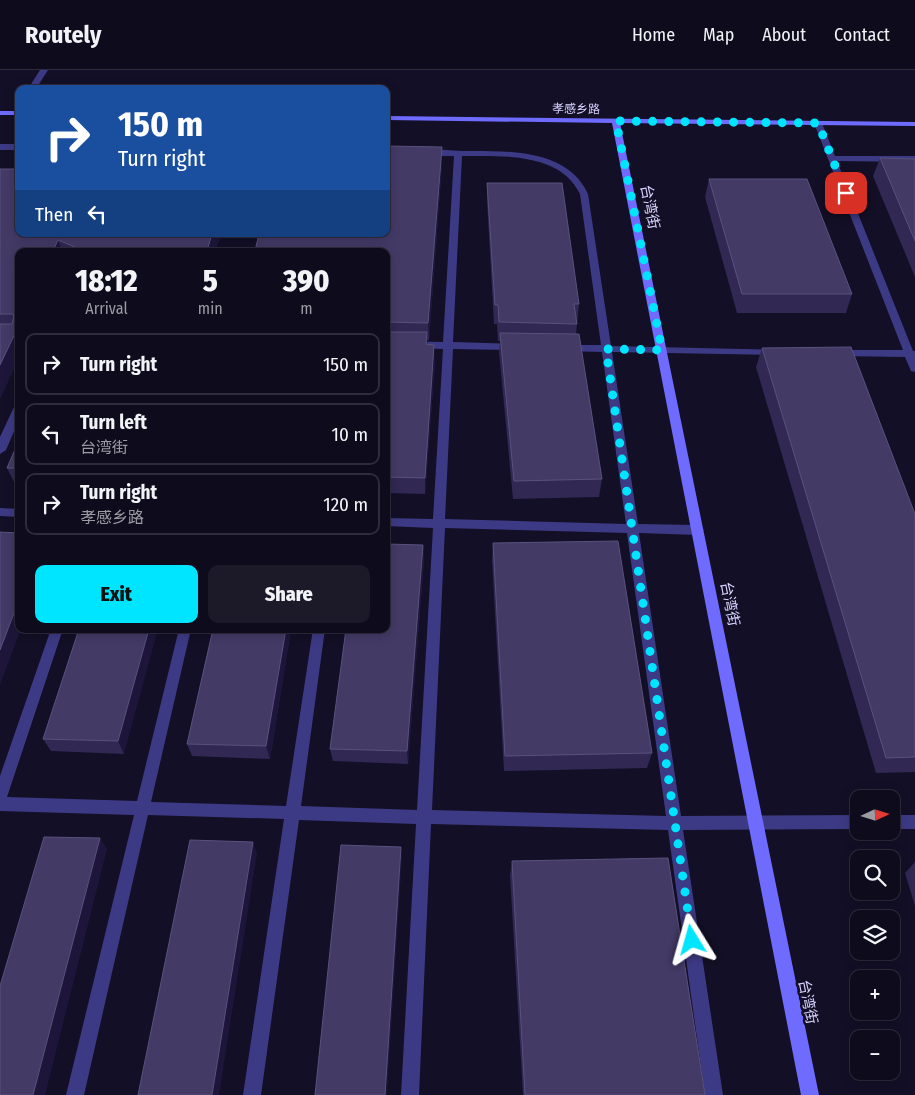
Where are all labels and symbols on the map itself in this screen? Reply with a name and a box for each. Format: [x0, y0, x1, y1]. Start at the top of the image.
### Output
street label: 孝感乡路 [552, 102, 600, 116]
pin [825, 172, 867, 214]
street label: 台湾街 [637, 183, 663, 231]
street label: 台湾街 [717, 580, 743, 628]
north arrow [850, 790, 900, 840]
position arrow [665, 913, 717, 965]
street label: 台湾街 [795, 978, 821, 1026]

